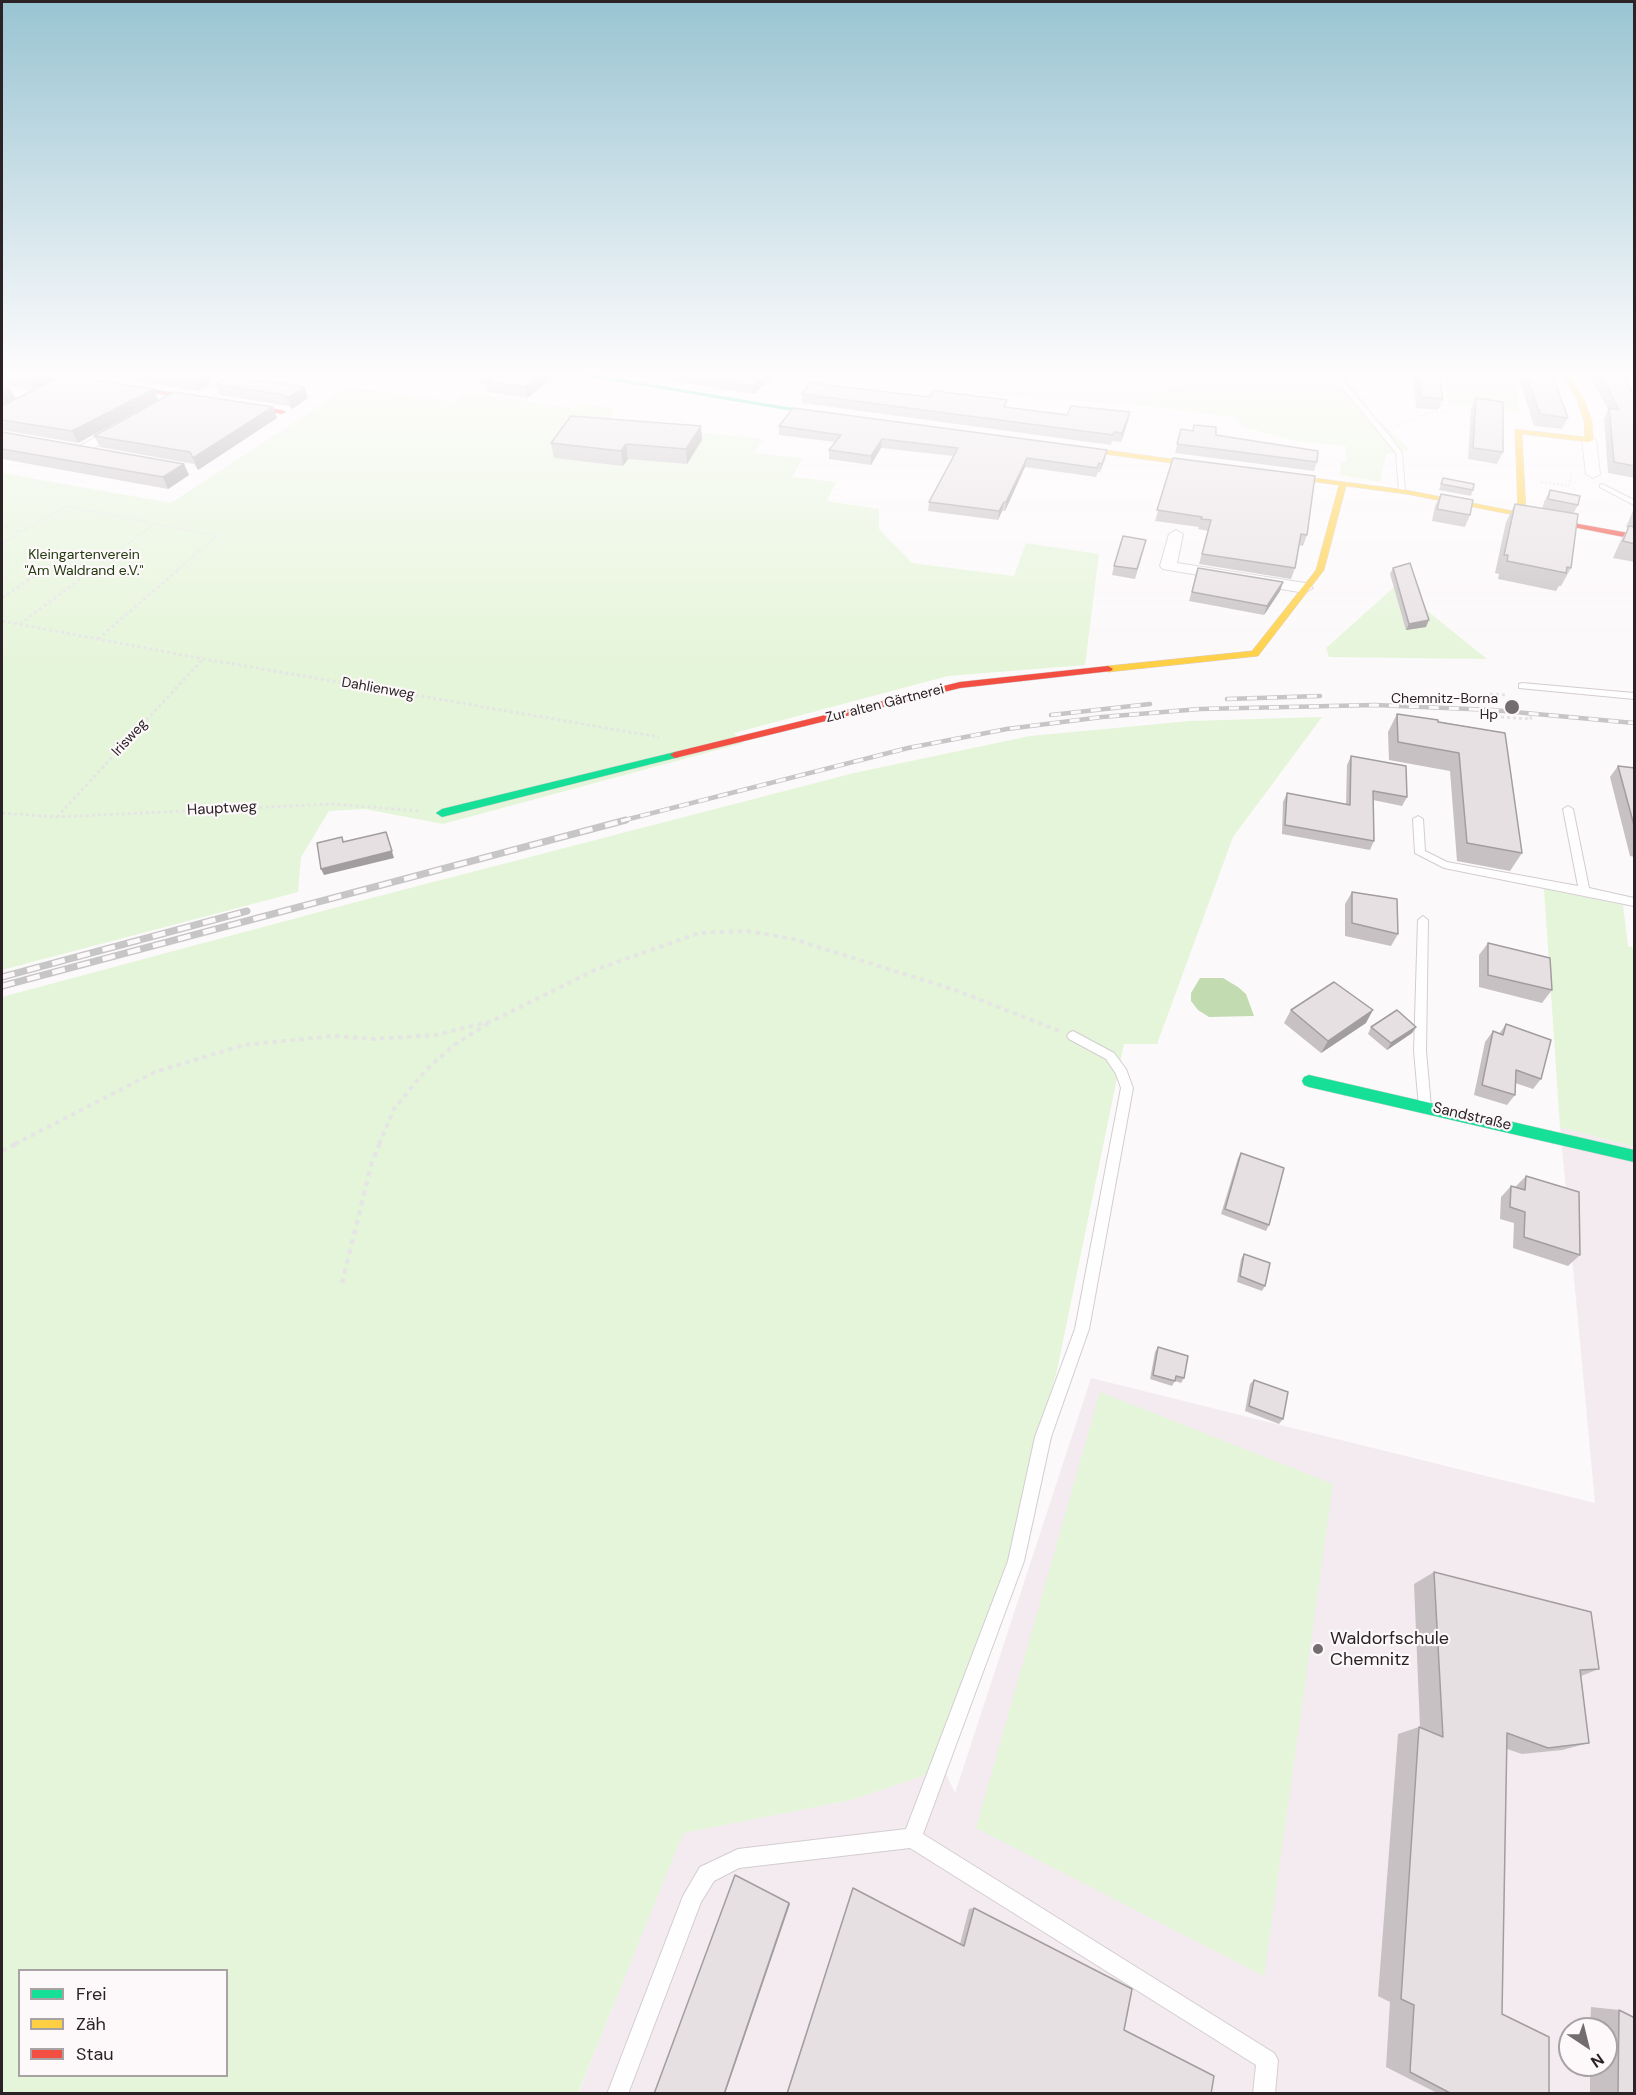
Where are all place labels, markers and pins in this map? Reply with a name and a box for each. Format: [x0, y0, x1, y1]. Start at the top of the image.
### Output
place label: Chemnitz-Borna Hp [1391, 691, 1498, 724]
marker: Chemnitz-Borna Hp [1503, 698, 1521, 716]
place label: Waldorfschule Chemnitz [1330, 1628, 1449, 1670]
marker: Waldorfschule Chemnitz [1311, 1642, 1325, 1656]

